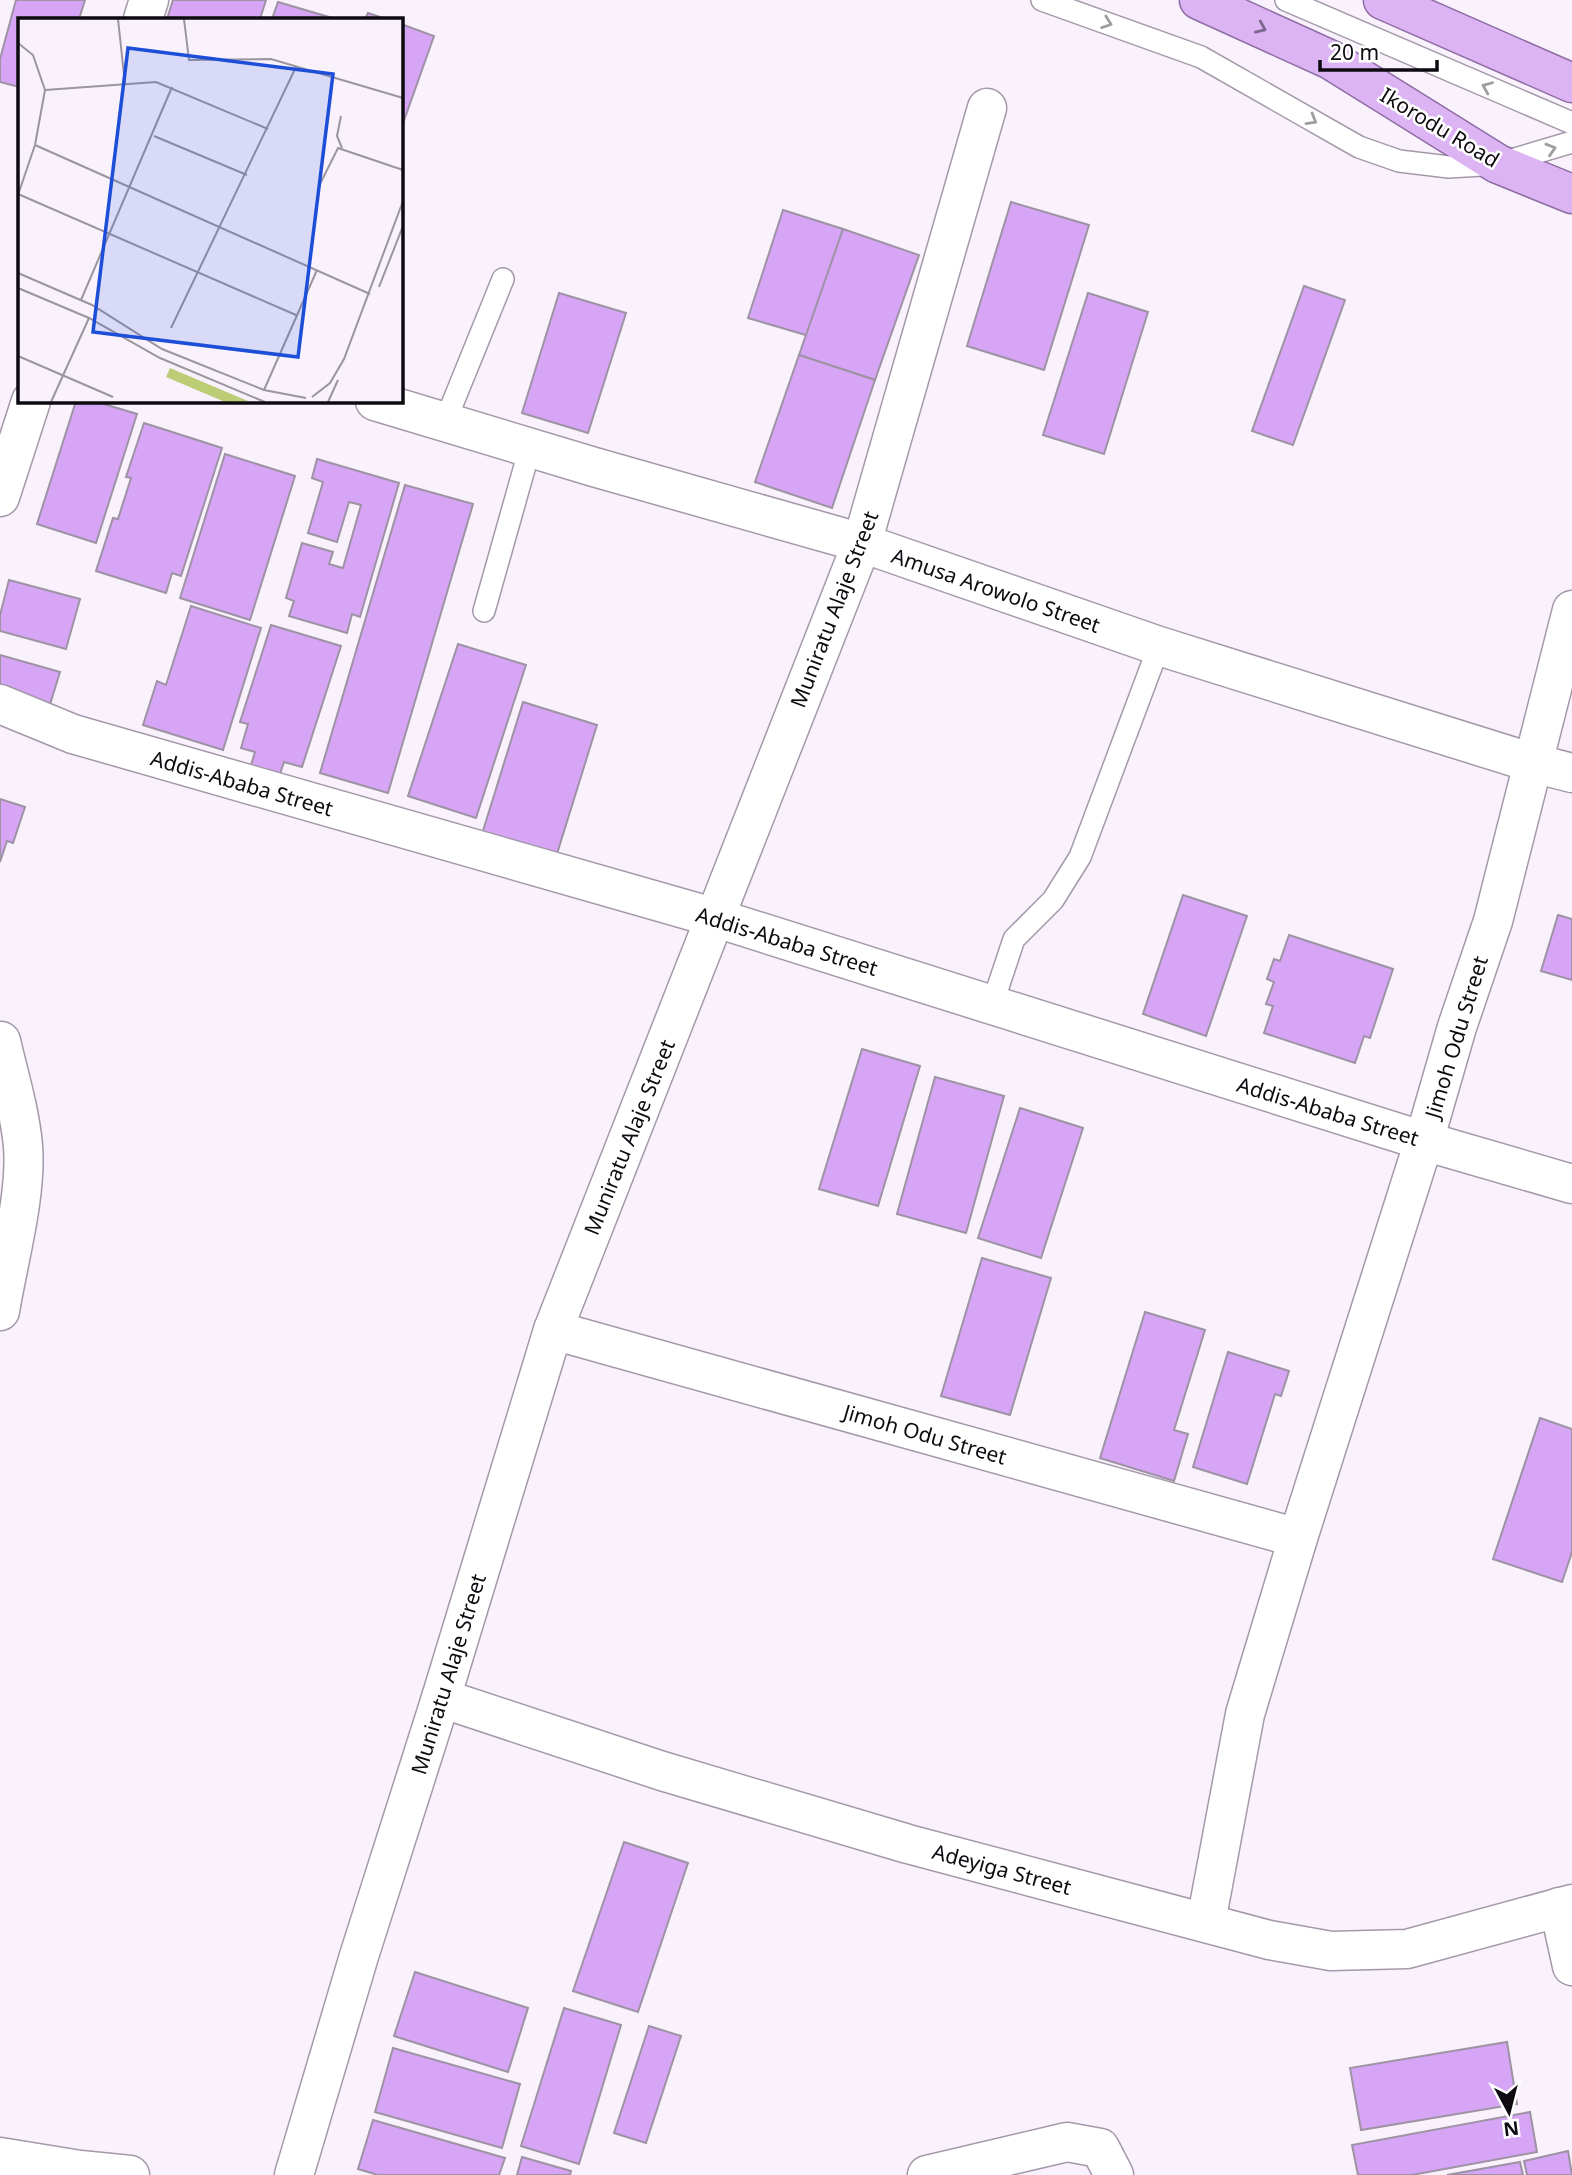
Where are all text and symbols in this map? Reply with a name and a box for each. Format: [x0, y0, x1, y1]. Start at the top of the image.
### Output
one-way arrow [1100, 15, 1112, 29]
inset map [18, 18, 402, 402]
one-way arrow [1254, 20, 1266, 34]
scale bar [1320, 28, 1437, 72]
text: 20 m [1330, 38, 1379, 66]
street label: Ikorodu Road [1375, 81, 1505, 173]
one-way arrow [1481, 81, 1493, 95]
one-way arrow [1304, 112, 1317, 125]
one-way arrow [1545, 142, 1557, 157]
street label: Muniratu Alaje Street [784, 506, 885, 711]
street label: Amusa Arowolo Street [888, 541, 1104, 639]
street label: Addis-Ababa Street [148, 744, 337, 823]
street label: Addis-Ababa Street [693, 900, 882, 982]
street label: Jimoh Odu Street [1417, 952, 1494, 1123]
street label: Muniratu Alaje Street [577, 1035, 681, 1239]
street label: Addis-Ababa Street [1234, 1070, 1423, 1152]
street label: Jimoh Odu Street [838, 1397, 1010, 1471]
street label: Muniratu Alaje Street [404, 1570, 492, 1778]
street label: Adeyiga Street [929, 1837, 1075, 1901]
north arrow [1474, 2077, 1544, 2147]
text: N [1502, 2115, 1520, 2143]

